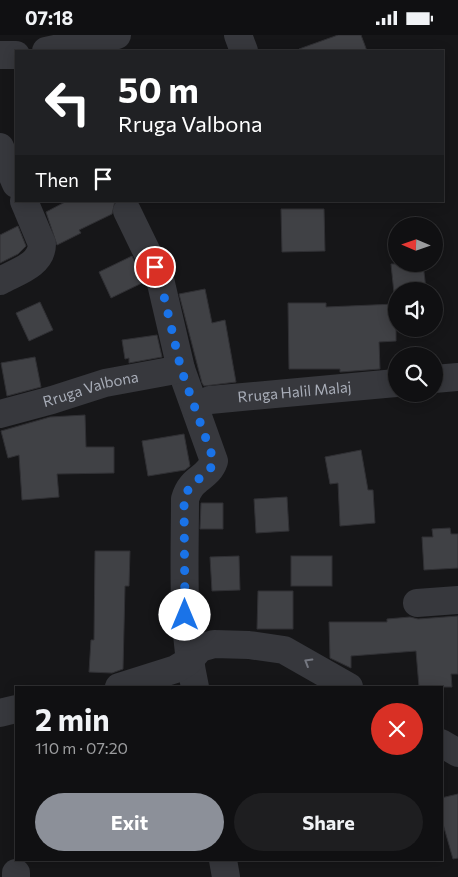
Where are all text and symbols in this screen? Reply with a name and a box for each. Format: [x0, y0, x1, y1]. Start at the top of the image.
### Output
text: 07:18 [25, 6, 73, 29]
text: 50 m [118, 67, 199, 110]
icon: left [35, 70, 100, 135]
text: Rruga Valbona [118, 110, 263, 137]
icon: arrive [89, 165, 117, 193]
text: Then [35, 168, 79, 191]
north arrow [388, 217, 442, 273]
map controls [388, 217, 443, 402]
pin [134, 246, 176, 288]
icon: arrive [141, 253, 169, 281]
button: sound [388, 282, 443, 337]
button: search [388, 347, 443, 402]
street label: Rruga Valbona [41, 367, 140, 410]
street label: Rruga Halil Malaj [237, 377, 352, 405]
position arrow [158, 588, 210, 640]
one-way arrow [304, 659, 313, 669]
text: 2 min [35, 700, 110, 737]
button: close [371, 703, 423, 755]
text: 110 m · 07:20 [35, 738, 128, 757]
button: Exit [35, 793, 224, 851]
button: Share [234, 793, 423, 851]

